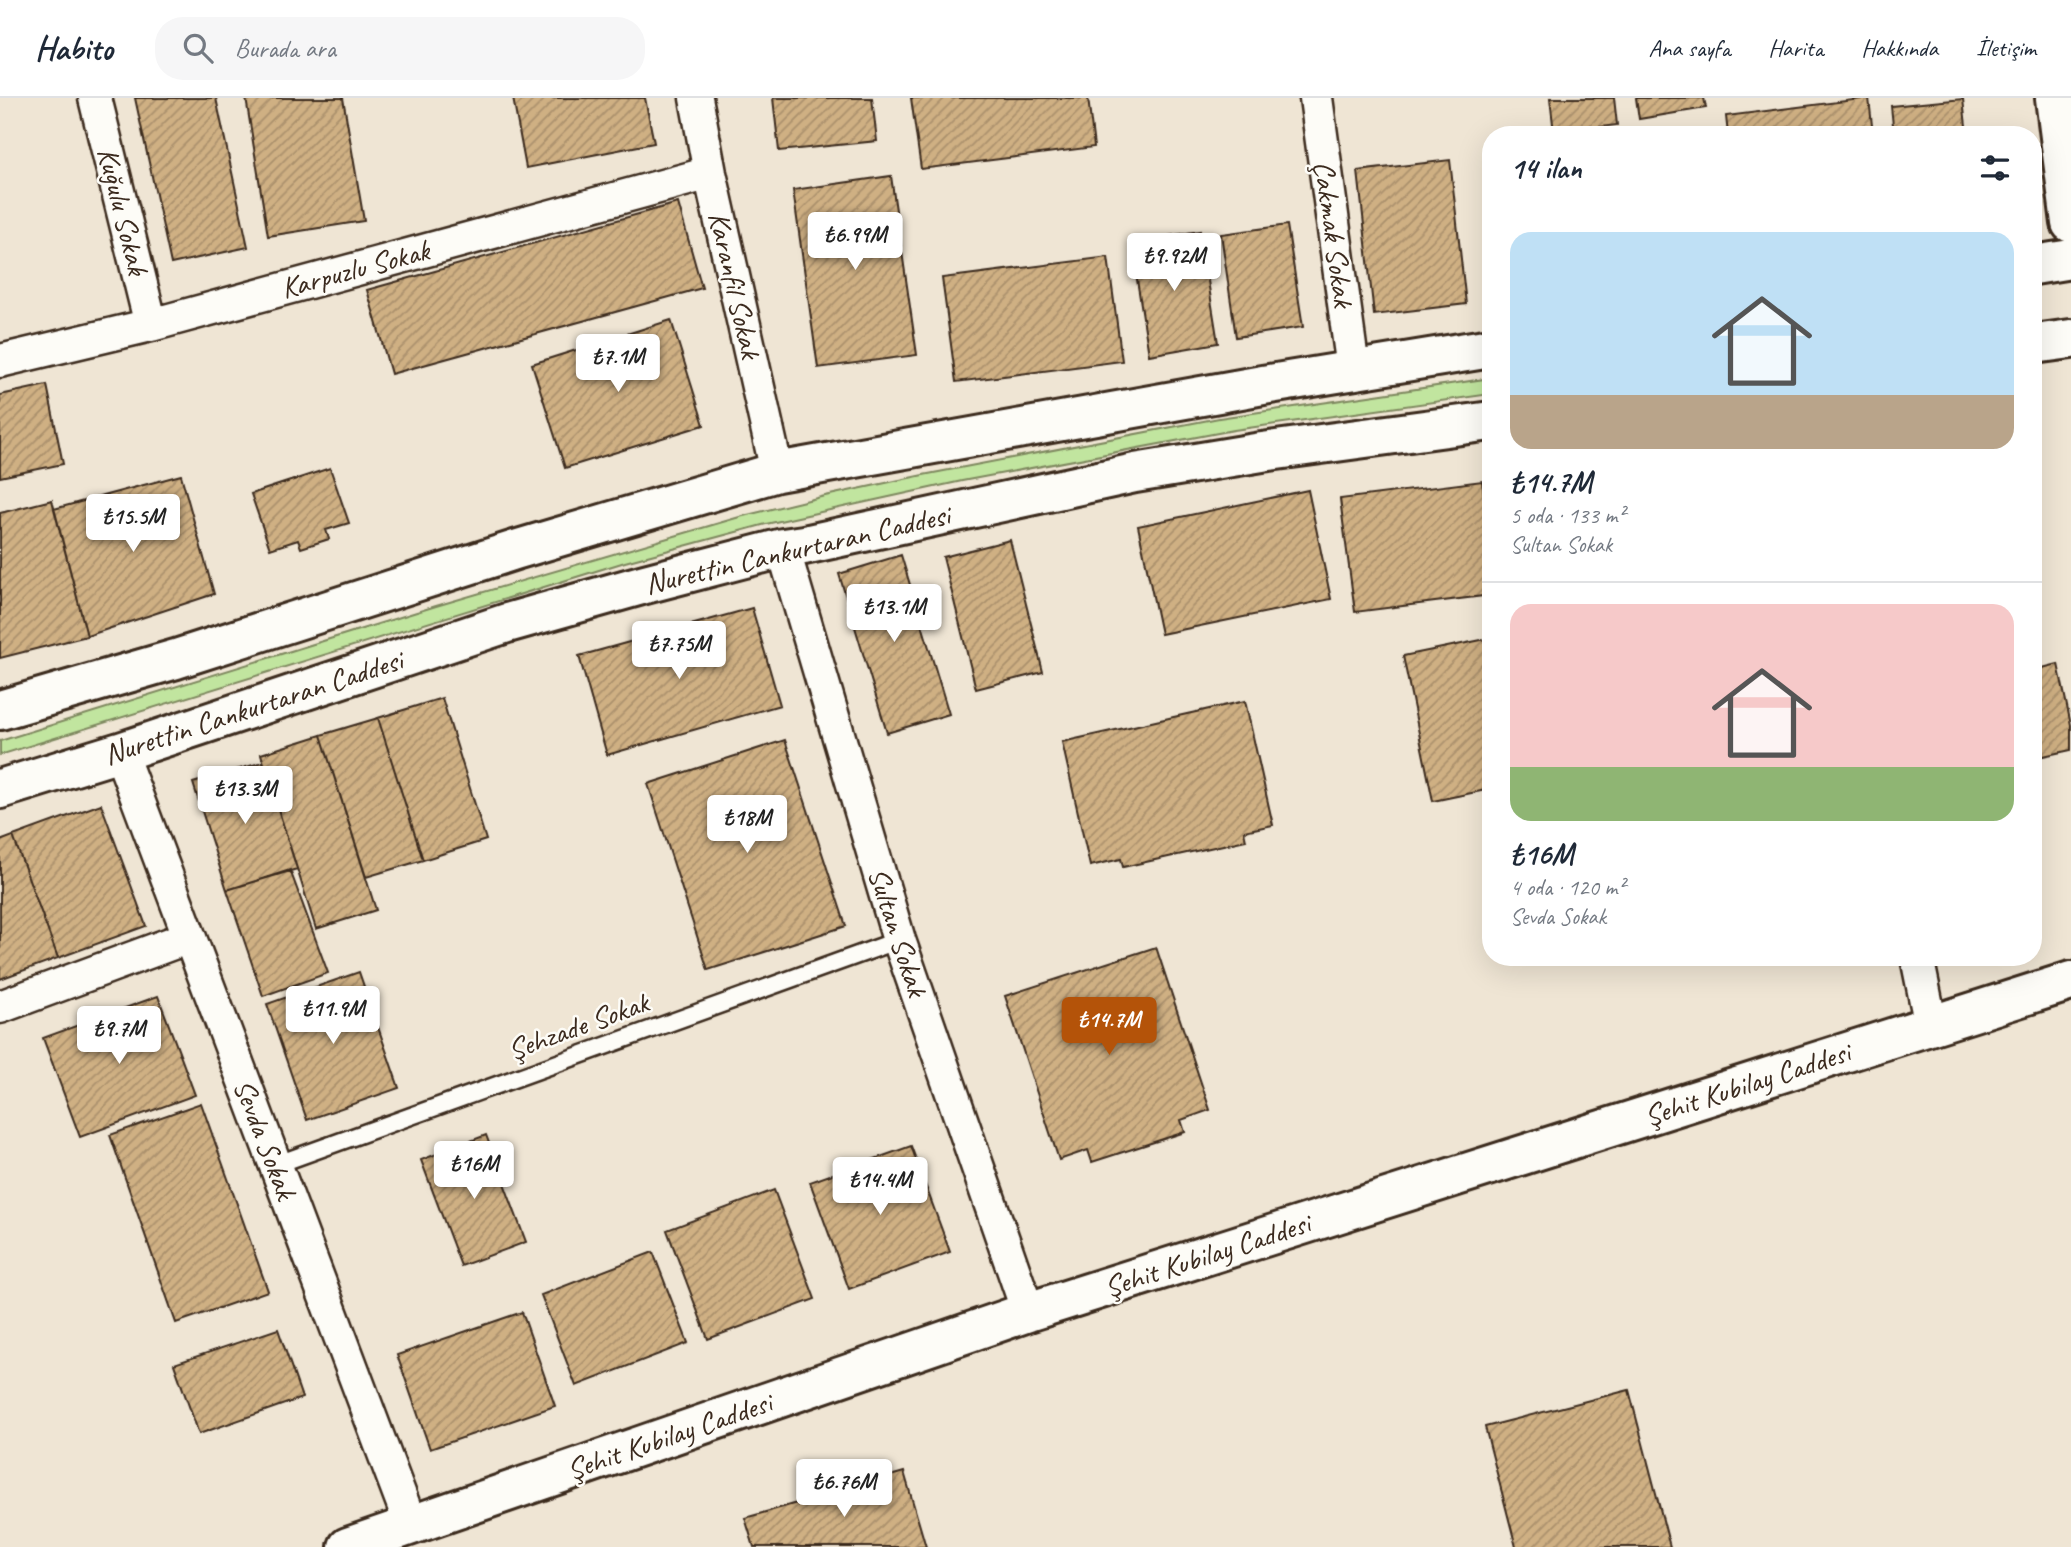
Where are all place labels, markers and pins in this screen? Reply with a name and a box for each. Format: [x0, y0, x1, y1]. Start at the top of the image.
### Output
pin: ₺6.99M [798, 212, 912, 272]
pin: ₺9.92M [1117, 234, 1231, 293]
pin: ₺7.1M [569, 334, 667, 394]
pin: ₺15.5M [76, 494, 190, 554]
pin: ₺13.1M [837, 584, 951, 644]
pin: ₺7.75M [622, 622, 736, 681]
pin: ₺13.3M [188, 766, 302, 826]
pin: ₺18M [706, 796, 788, 855]
pin: ₺11.9M [276, 986, 390, 1046]
pin: ₺14.7M [1052, 998, 1166, 1057]
pin: ₺9.7M [70, 1006, 168, 1066]
pin: ₺16M [433, 1142, 515, 1201]
pin: ₺14.4M [823, 1158, 937, 1217]
pin: ₺6.76M [787, 1460, 901, 1519]

